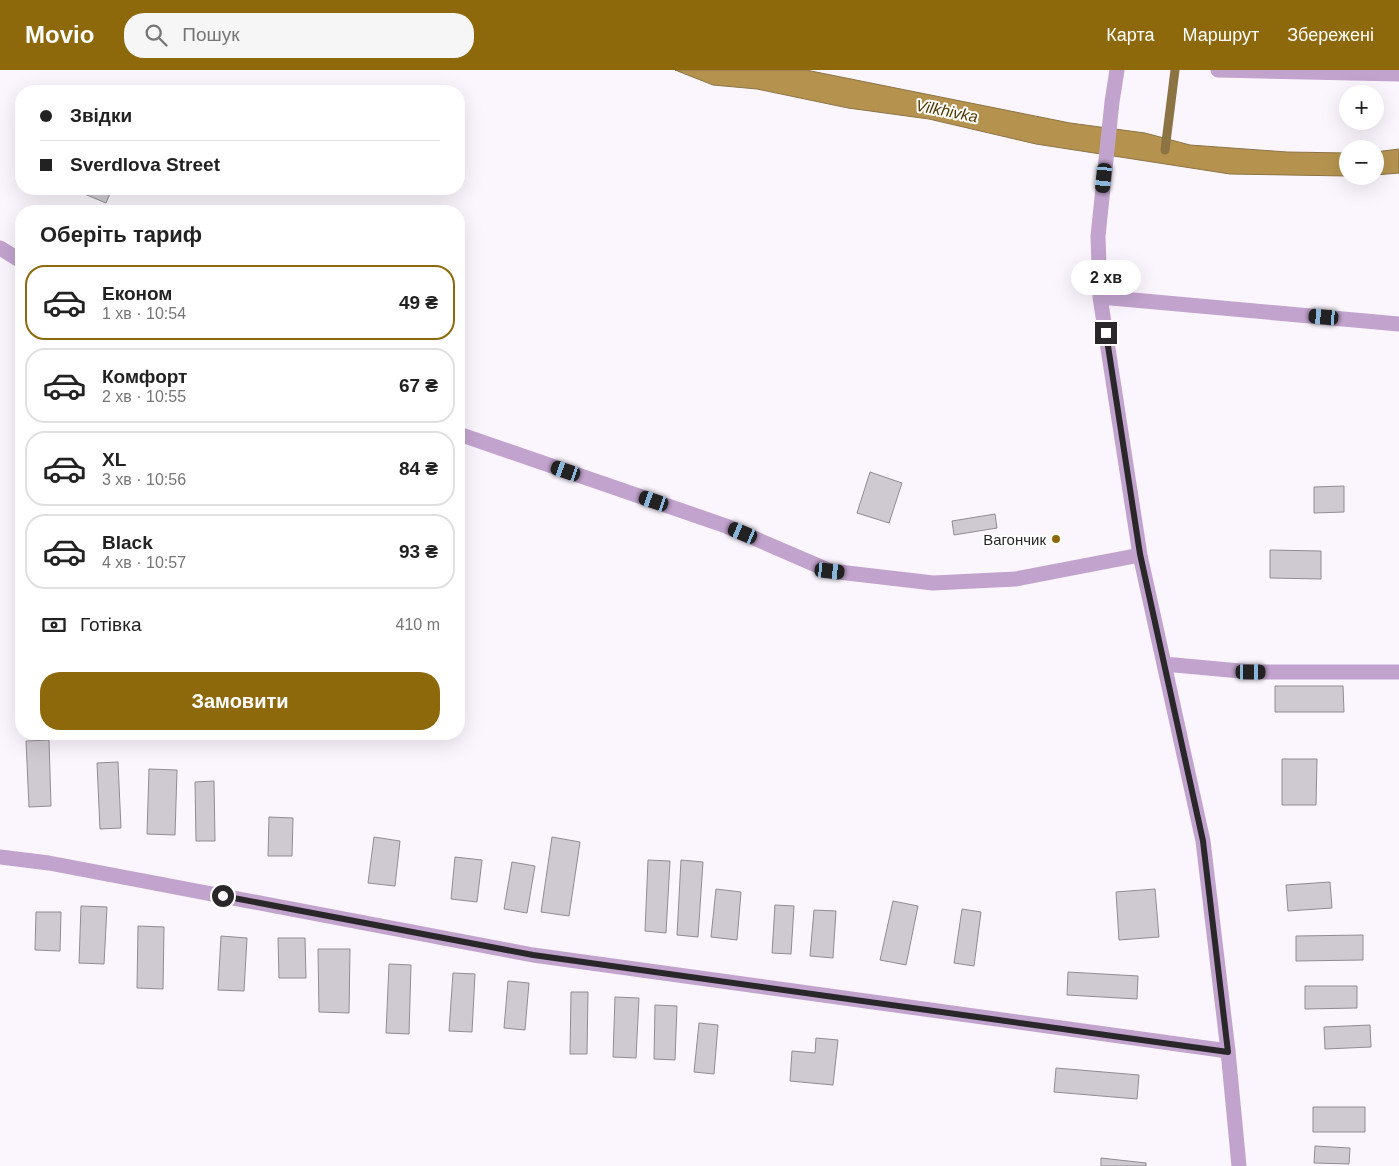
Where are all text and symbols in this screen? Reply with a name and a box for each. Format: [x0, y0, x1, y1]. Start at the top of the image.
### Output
search box [124, 13, 474, 58]
text: Movio [25, 21, 94, 48]
icon: search [142, 21, 170, 49]
text: Пошук [182, 24, 240, 45]
text: Карта [1106, 25, 1154, 45]
text: Маршрут [1182, 25, 1259, 45]
text: Збережені [1287, 25, 1374, 45]
map controls [1339, 85, 1384, 185]
button: + [1339, 85, 1384, 130]
water label: Vilkhivka [915, 97, 980, 125]
text: Звідки [70, 105, 132, 126]
button: − [1339, 140, 1384, 185]
text: Sverdlova Street [70, 154, 220, 175]
car [1094, 162, 1113, 194]
text: Оберіть тариф [40, 222, 202, 247]
callout: 2 хв [1071, 260, 1141, 296]
text: 2 хв [1090, 269, 1122, 286]
icon: car [42, 280, 87, 325]
text: Економ [102, 283, 172, 304]
text: 49 ₴ [399, 292, 438, 313]
text: 1 хв · 10:54 [102, 305, 186, 322]
car [1308, 308, 1339, 326]
route end [1095, 322, 1117, 344]
icon: car [42, 363, 87, 408]
text: Комфорт [102, 366, 187, 387]
text: 67 ₴ [399, 375, 438, 396]
text: 2 хв · 10:55 [102, 388, 186, 405]
icon: car [42, 446, 87, 491]
text: XL [102, 449, 126, 470]
text: 84 ₴ [399, 458, 438, 479]
car [549, 459, 582, 483]
text: 3 хв · 10:56 [102, 471, 186, 488]
car [637, 489, 670, 513]
car [726, 520, 759, 546]
icon: car [42, 529, 87, 574]
place label: Вагончик [983, 531, 1046, 548]
text: Black [102, 532, 153, 553]
marker: Вагончик [1050, 533, 1062, 545]
text: 93 ₴ [399, 541, 438, 562]
text: 4 хв · 10:57 [102, 554, 186, 571]
car [814, 562, 845, 580]
icon: cash [40, 611, 68, 639]
text: Готівка [80, 614, 141, 635]
text: 410 m [396, 616, 440, 633]
car [1236, 665, 1266, 680]
button: Замовити [40, 672, 440, 730]
route start [212, 885, 234, 907]

